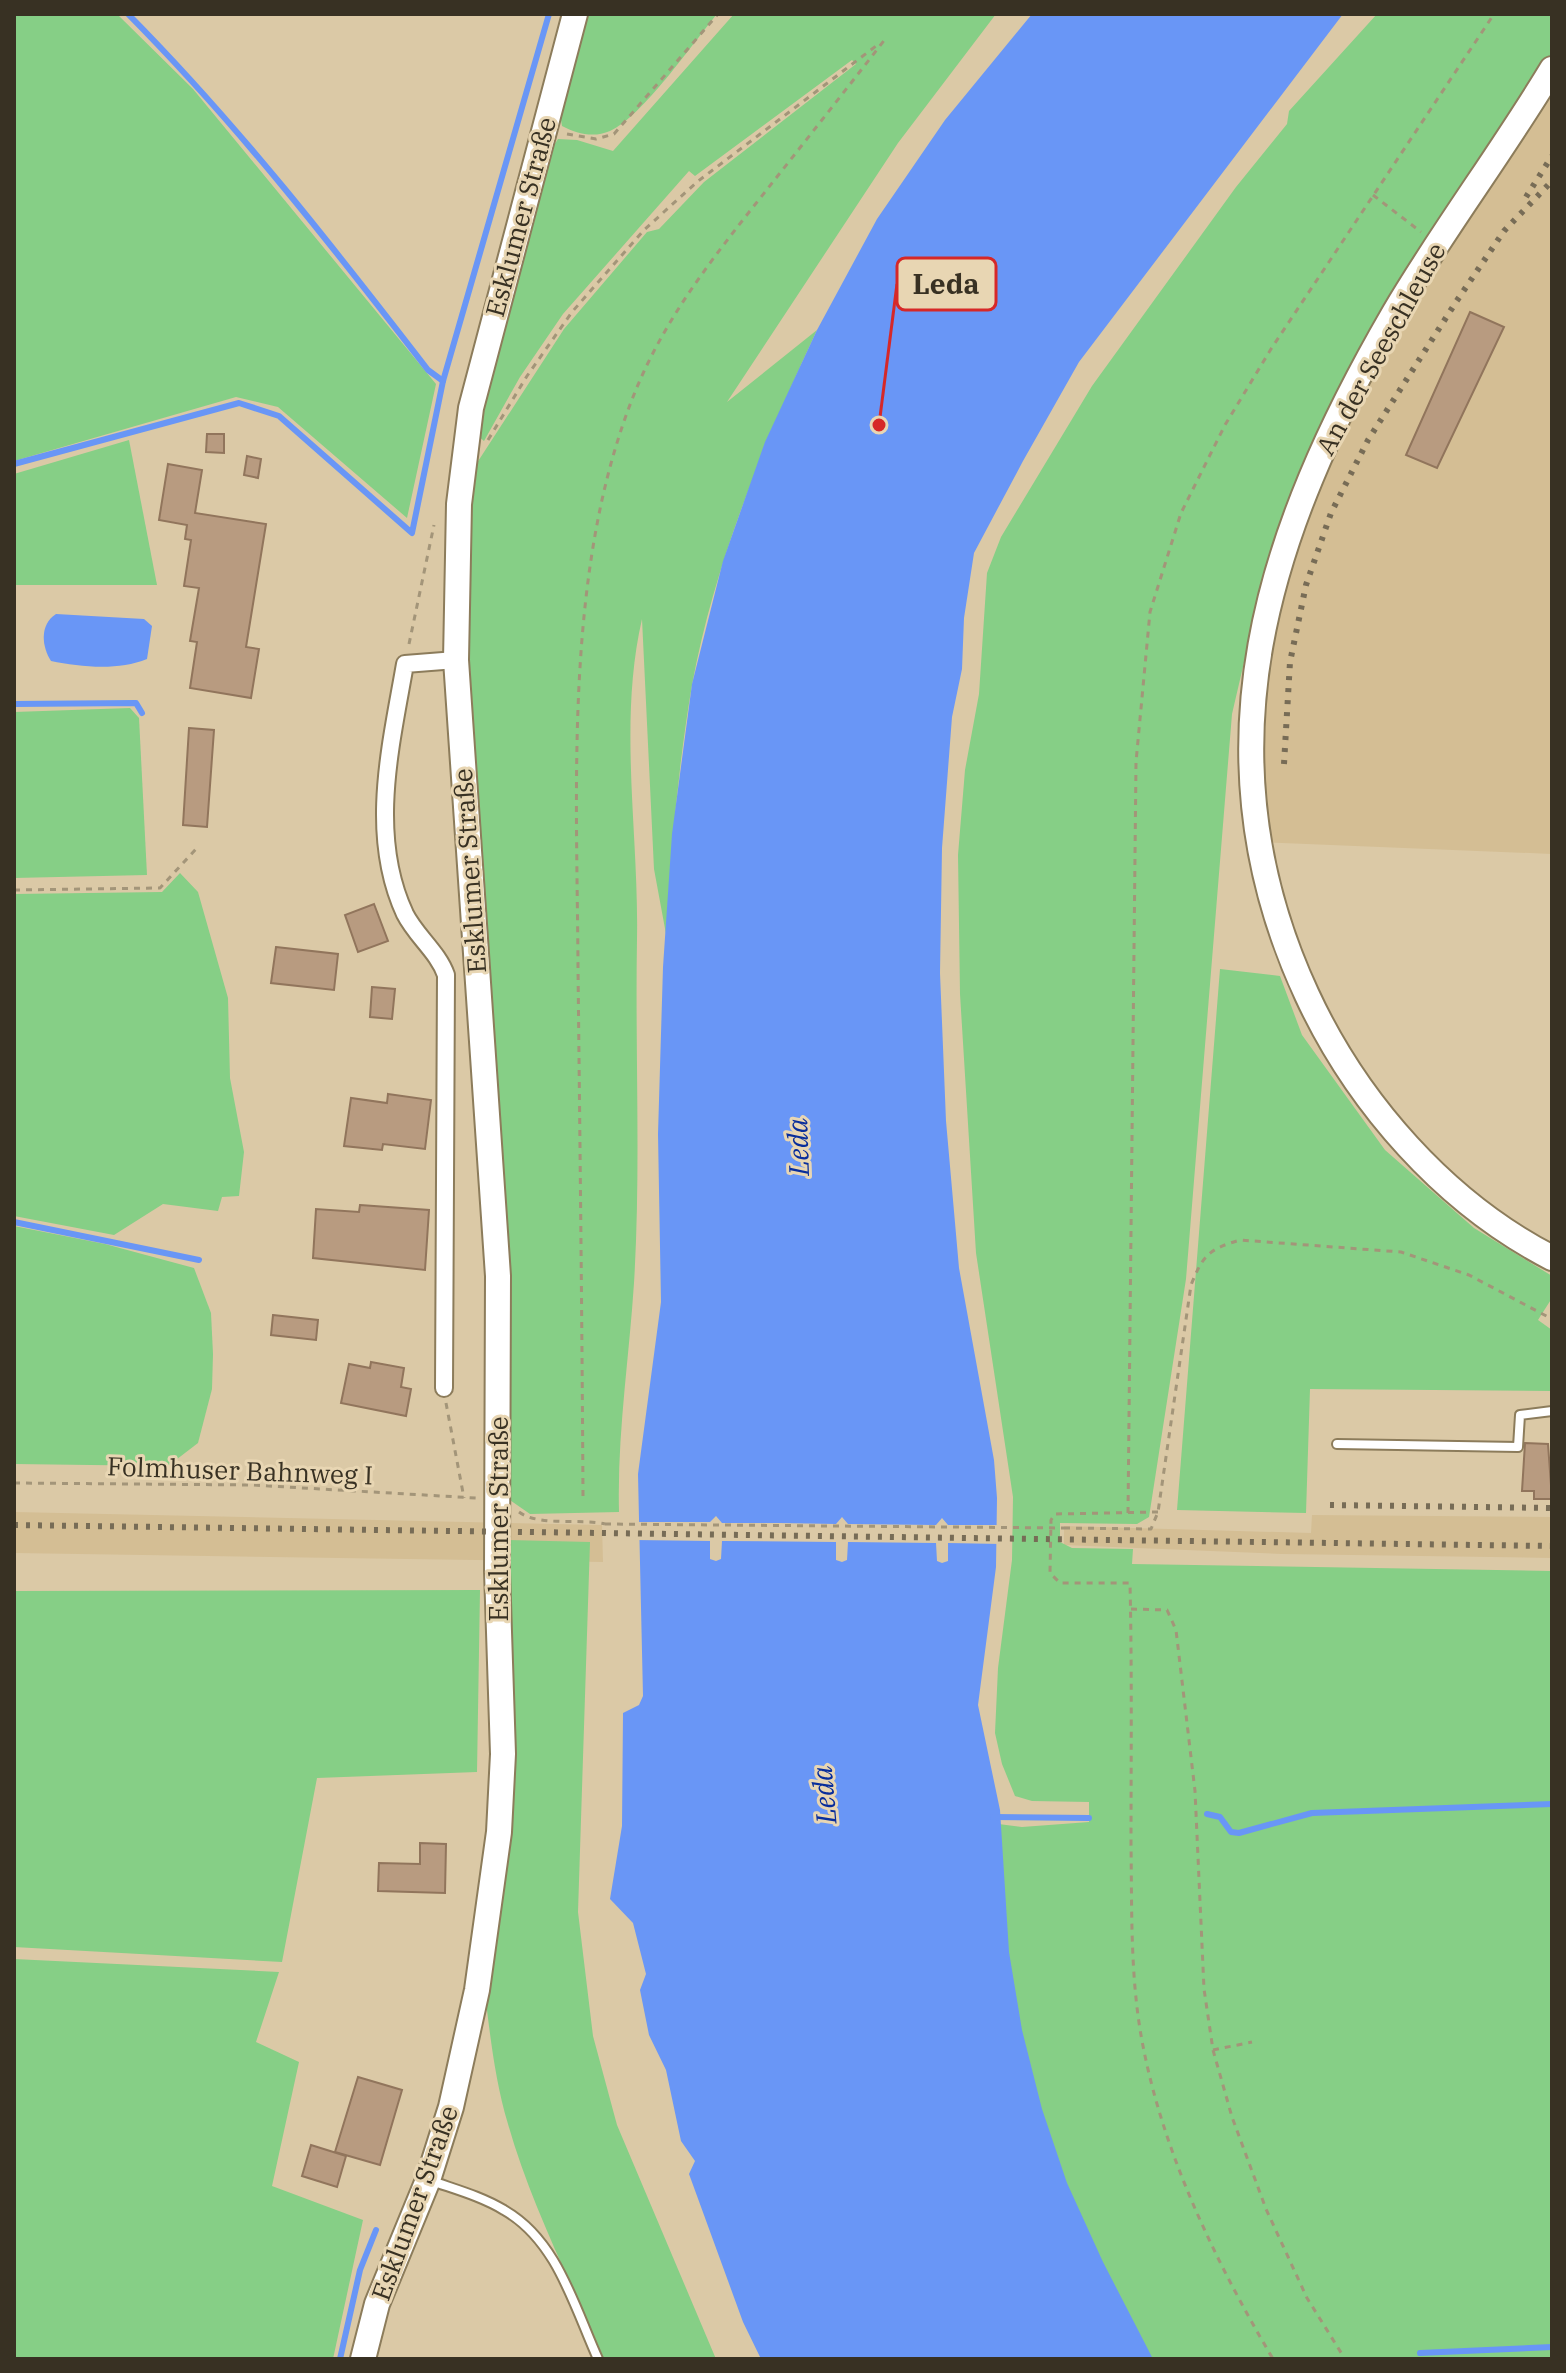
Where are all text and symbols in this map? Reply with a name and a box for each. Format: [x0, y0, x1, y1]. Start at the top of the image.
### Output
street label: Esklumer Straße [477, 113, 563, 320]
street label: An der Seeschleuse [1308, 236, 1453, 461]
callout: Leda [897, 258, 996, 310]
text: Leda [912, 265, 980, 302]
street label: Esklumer Straße [445, 767, 493, 975]
water label: Leda [778, 1117, 817, 1178]
street label: Esklumer Straße [481, 1416, 515, 1622]
street label: Folmhuser Bahnweg I [106, 1448, 374, 1492]
water label: Leda [803, 1765, 845, 1827]
street label: Esklumer Straße [363, 2100, 465, 2305]

